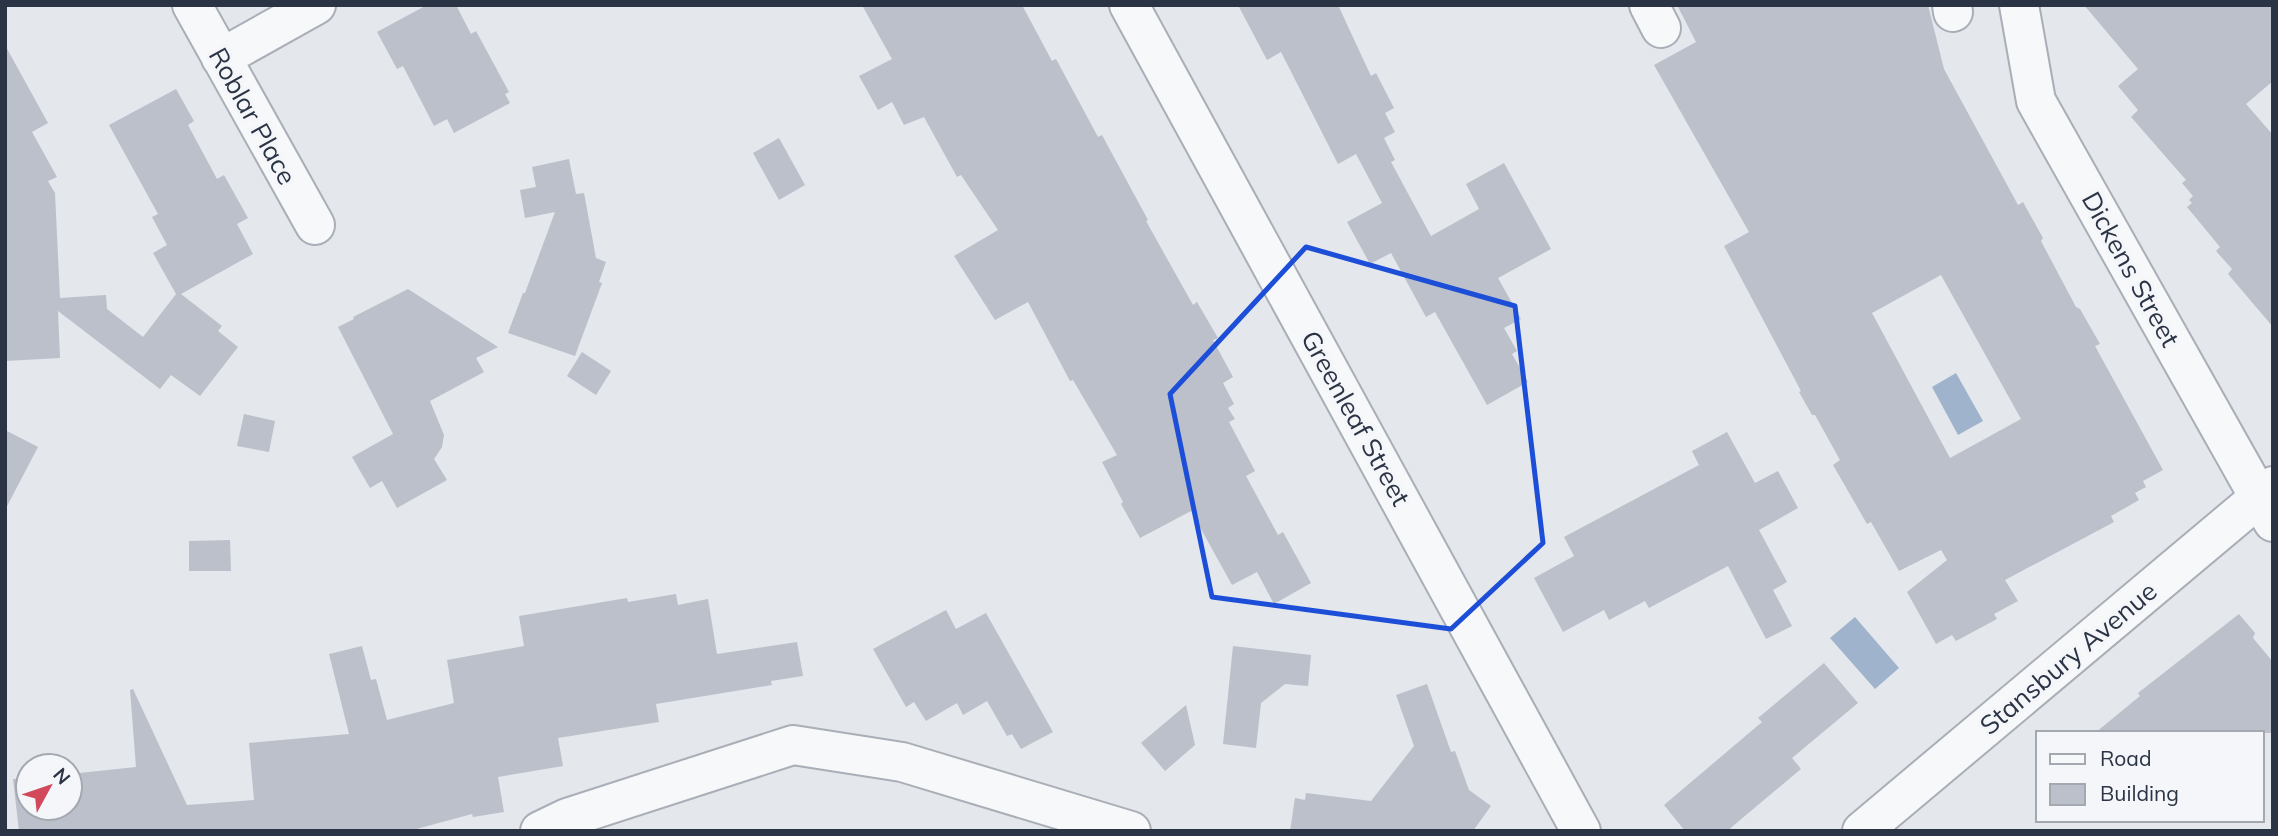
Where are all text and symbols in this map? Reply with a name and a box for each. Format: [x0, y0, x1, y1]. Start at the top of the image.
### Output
street label: Roblar Place [202, 42, 304, 190]
street label: Dickens Street [2075, 186, 2187, 352]
street label: Greenleaf Street [1294, 325, 1418, 511]
street label: Stansbury Avenue [1973, 574, 2163, 742]
legend [2036, 731, 2264, 822]
text: Road [2100, 745, 2151, 771]
north arrow [14, 752, 84, 822]
text: N [48, 763, 76, 789]
text: Building [2100, 780, 2179, 806]

